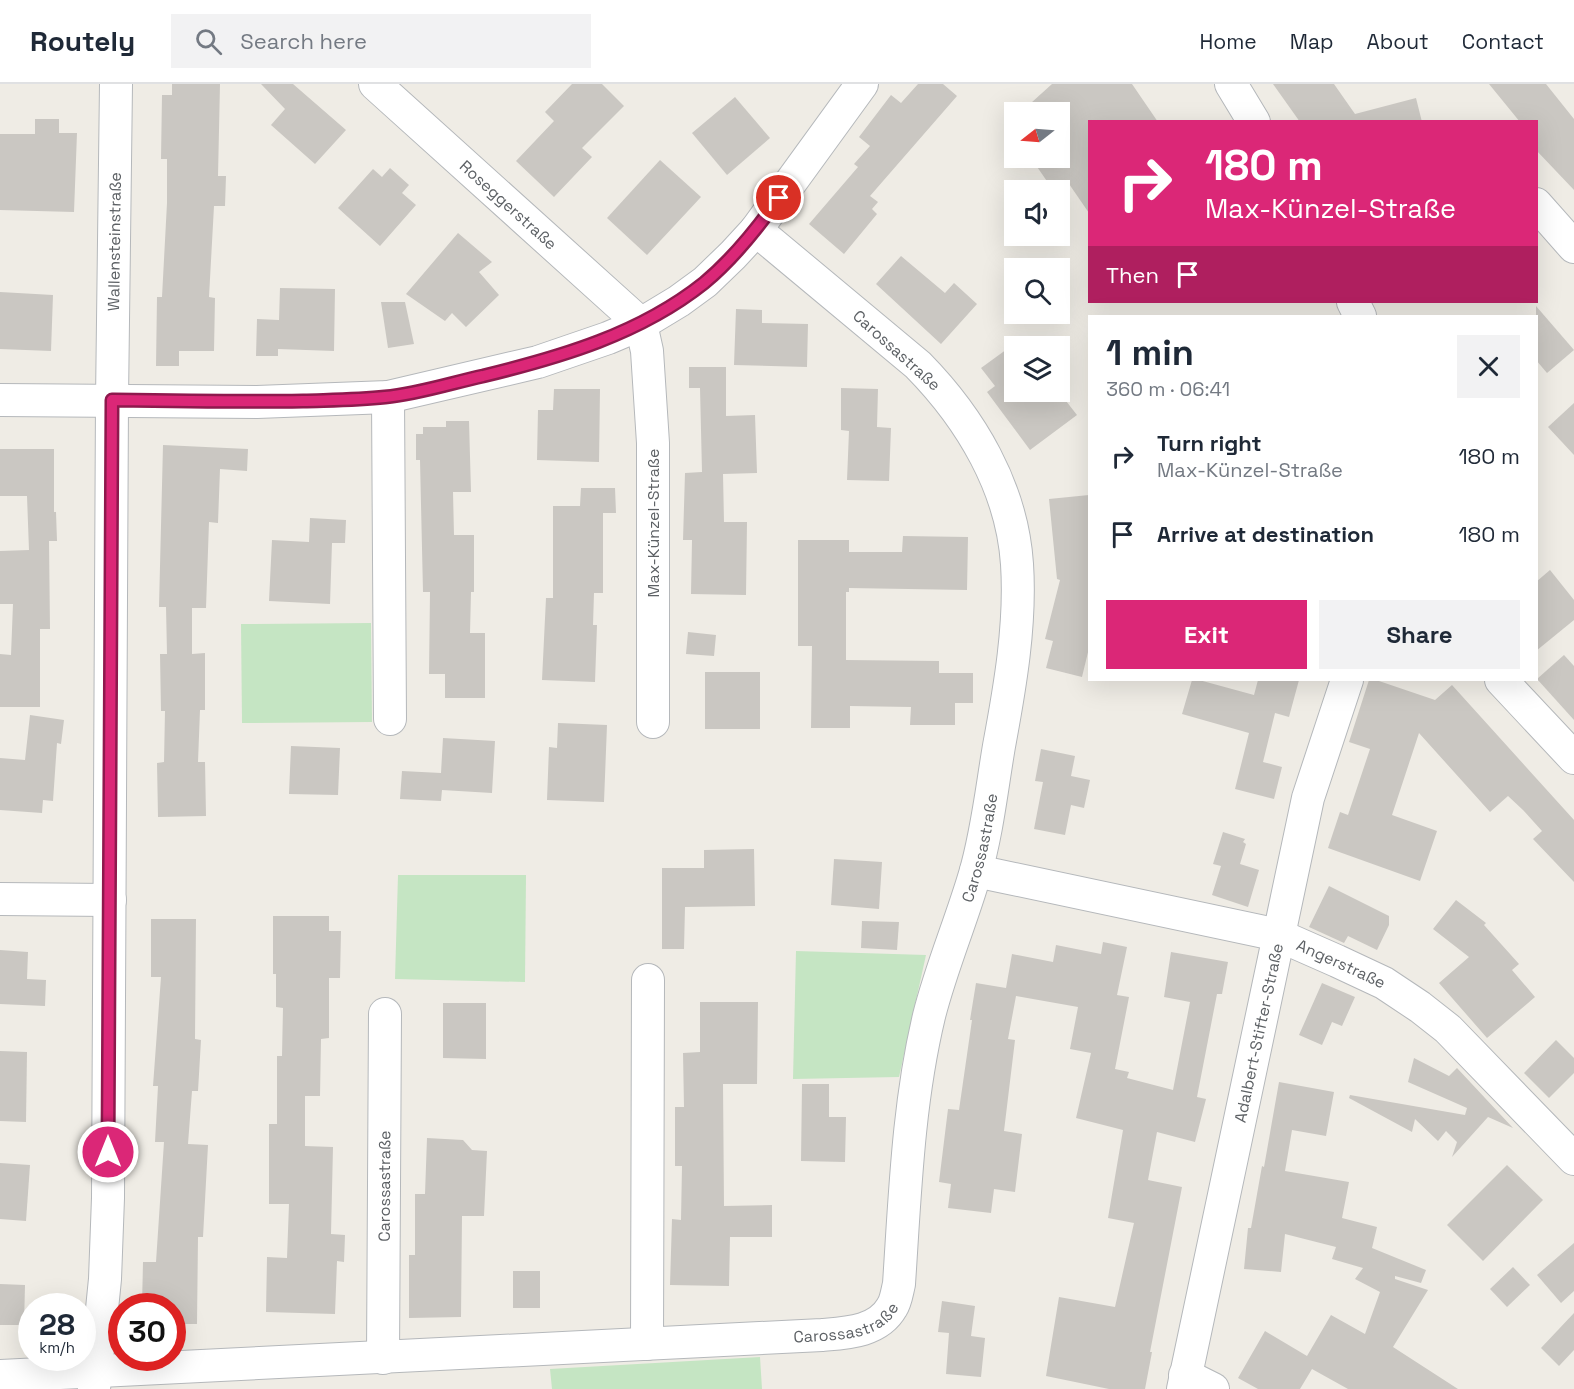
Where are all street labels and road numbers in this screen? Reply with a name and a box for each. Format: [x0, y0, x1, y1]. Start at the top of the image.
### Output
street label: Roseggerstraße [455, 156, 561, 254]
street label: Wallensteinstraße [103, 172, 126, 311]
street label: Carossastraße [848, 305, 945, 395]
street label: Max-Künzel-Straße [643, 449, 664, 597]
street label: Carossastraße [957, 792, 1002, 905]
street label: Angerstraße [1293, 934, 1389, 993]
street label: Adalbert-Stifter-Straße [1230, 941, 1288, 1125]
street label: Carossastraße [374, 1130, 395, 1242]
street label: Carossastraße [793, 1299, 903, 1347]

